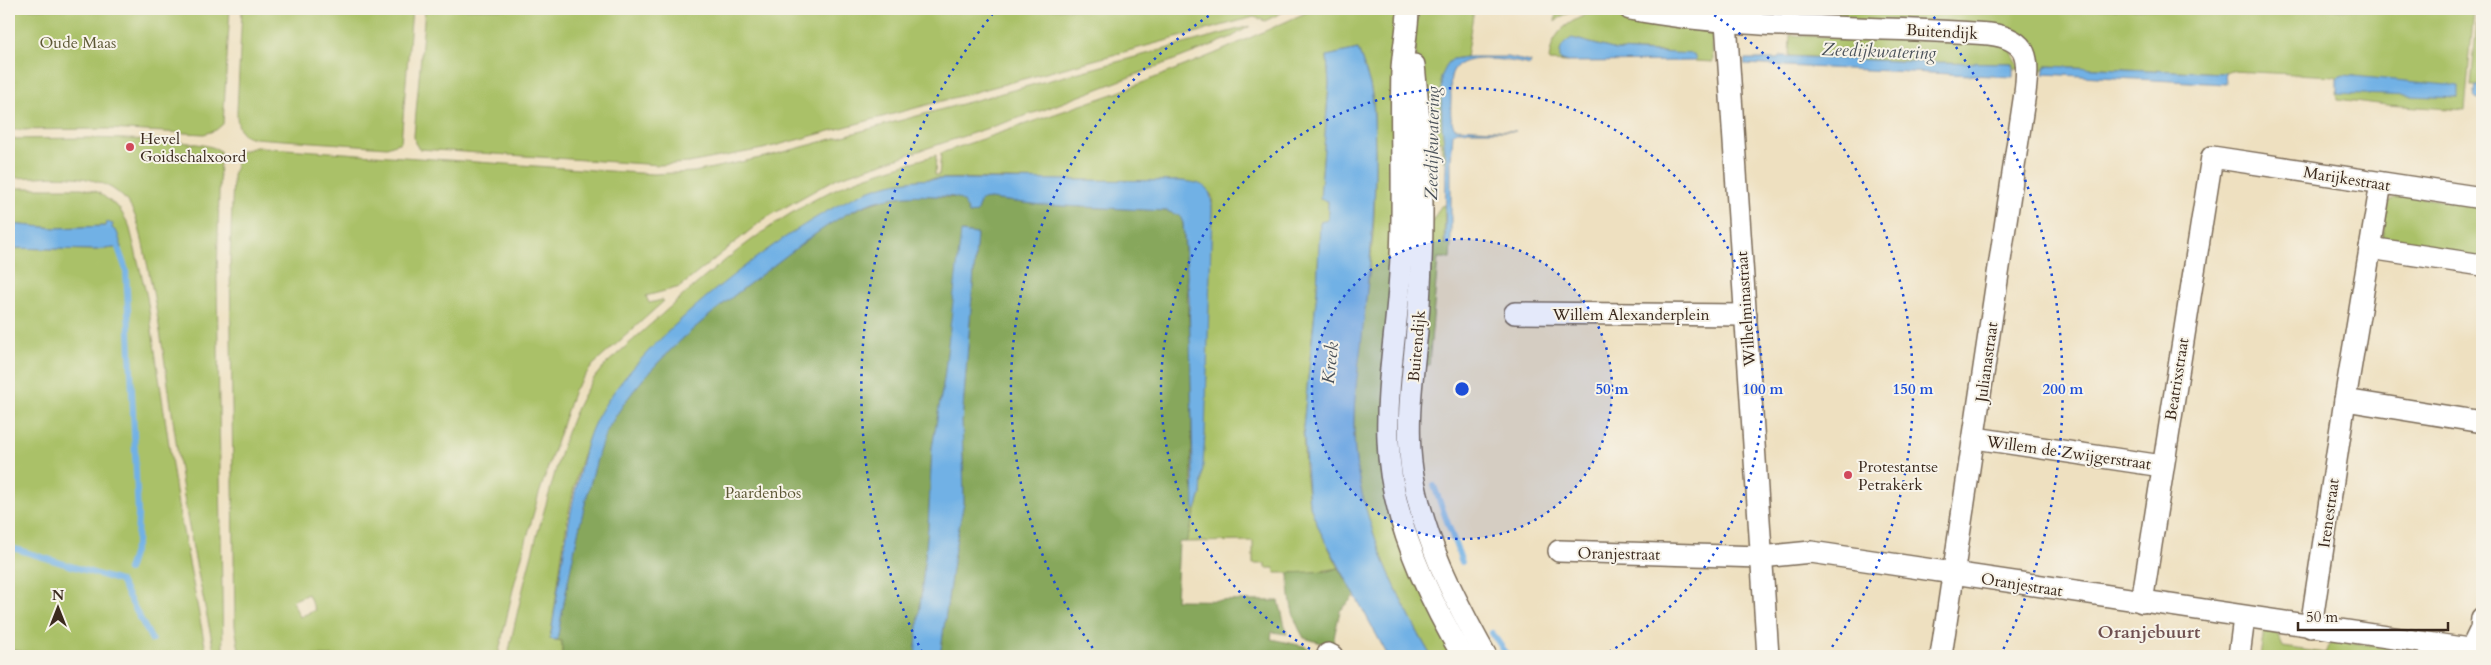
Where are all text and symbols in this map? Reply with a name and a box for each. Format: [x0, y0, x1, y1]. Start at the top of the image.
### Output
street label: Buitendijk [1906, 19, 1979, 45]
park label: Oude Maas [40, 32, 116, 54]
water label: Zeedijkwatering [1821, 37, 1937, 66]
water label: Zeedijkwatering [1419, 86, 1446, 200]
place label: Hevel Goidschalxoord [140, 128, 247, 168]
marker: Hevel Goidschalxoord [124, 141, 136, 153]
street label: Marijkestraat [2302, 161, 2392, 197]
street label: Wilhelminastraat [1731, 251, 1761, 368]
street label: Willem Alexanderplein [1551, 304, 1710, 326]
street label: Buitendijk [1403, 309, 1431, 383]
street label: Julianastraat [1970, 321, 2004, 406]
street label: Beatrixstraat [2160, 336, 2194, 422]
water label: Kreek [1316, 341, 1345, 385]
text: 50 m [1595, 379, 1629, 399]
text: 100 m [1743, 379, 1784, 399]
text: 150 m [1893, 379, 1934, 399]
text: 200 m [2043, 379, 2084, 399]
centre of rings [1453, 380, 1471, 398]
street label: Willem de Zwijgerstraat [1984, 430, 2153, 475]
place label: Protestantse Petrakerk [1858, 456, 1938, 496]
marker: Protestantse Petrakerk [1842, 469, 1854, 481]
street label: Irenestraat [2313, 477, 2345, 549]
park label: Paardenbos [725, 482, 801, 504]
street label: Oranjestraat [1578, 542, 1660, 566]
street label: Oranjestraat [1979, 568, 2064, 602]
north arrow [32, 582, 82, 632]
text: N [52, 586, 64, 605]
scale bar [2298, 600, 2448, 632]
text: 50 m [2306, 607, 2338, 627]
district label: Oranjebuurt [2098, 620, 2201, 645]

